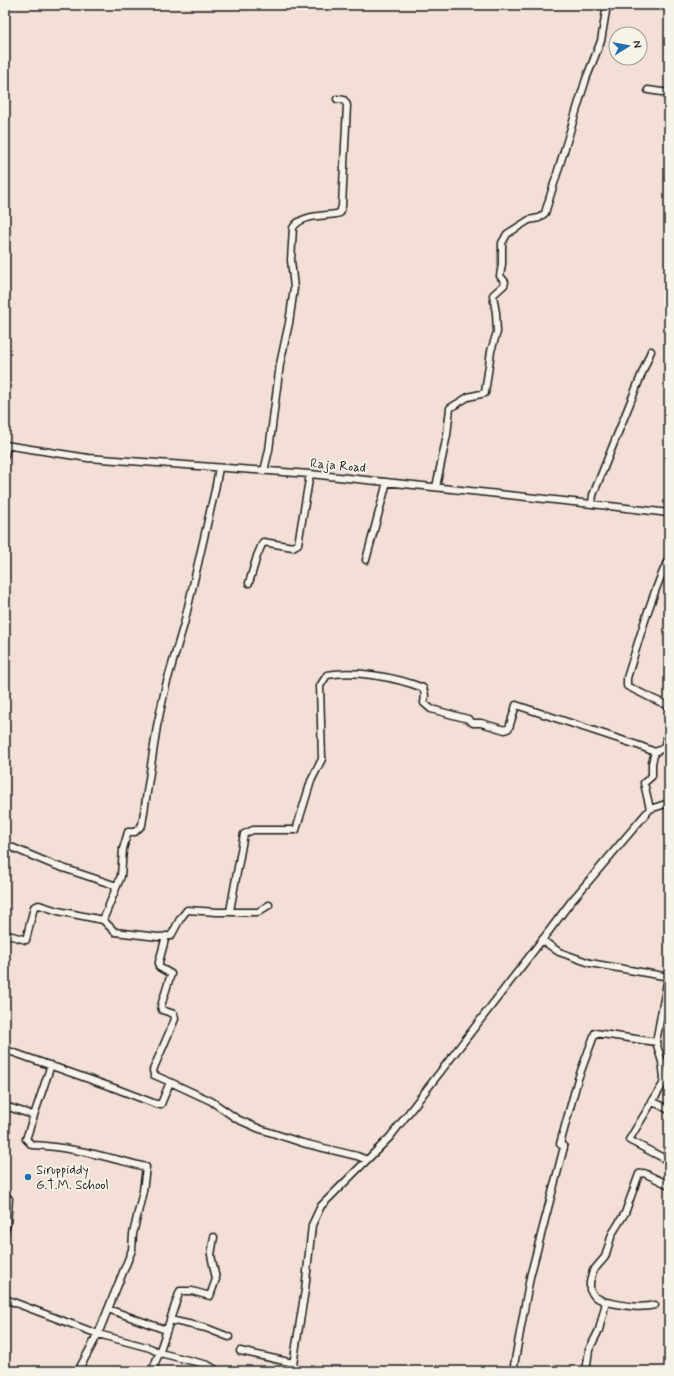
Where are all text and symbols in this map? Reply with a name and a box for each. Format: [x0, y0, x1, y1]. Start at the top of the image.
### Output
north arrow [608, 26, 648, 66]
text: N [629, 39, 644, 49]
street label: Raja Road [309, 455, 367, 477]
place label: Siruppiddy G.T.M. School [36, 1162, 109, 1194]
marker: Siruppiddy G.T.M. School [23, 1172, 33, 1182]

